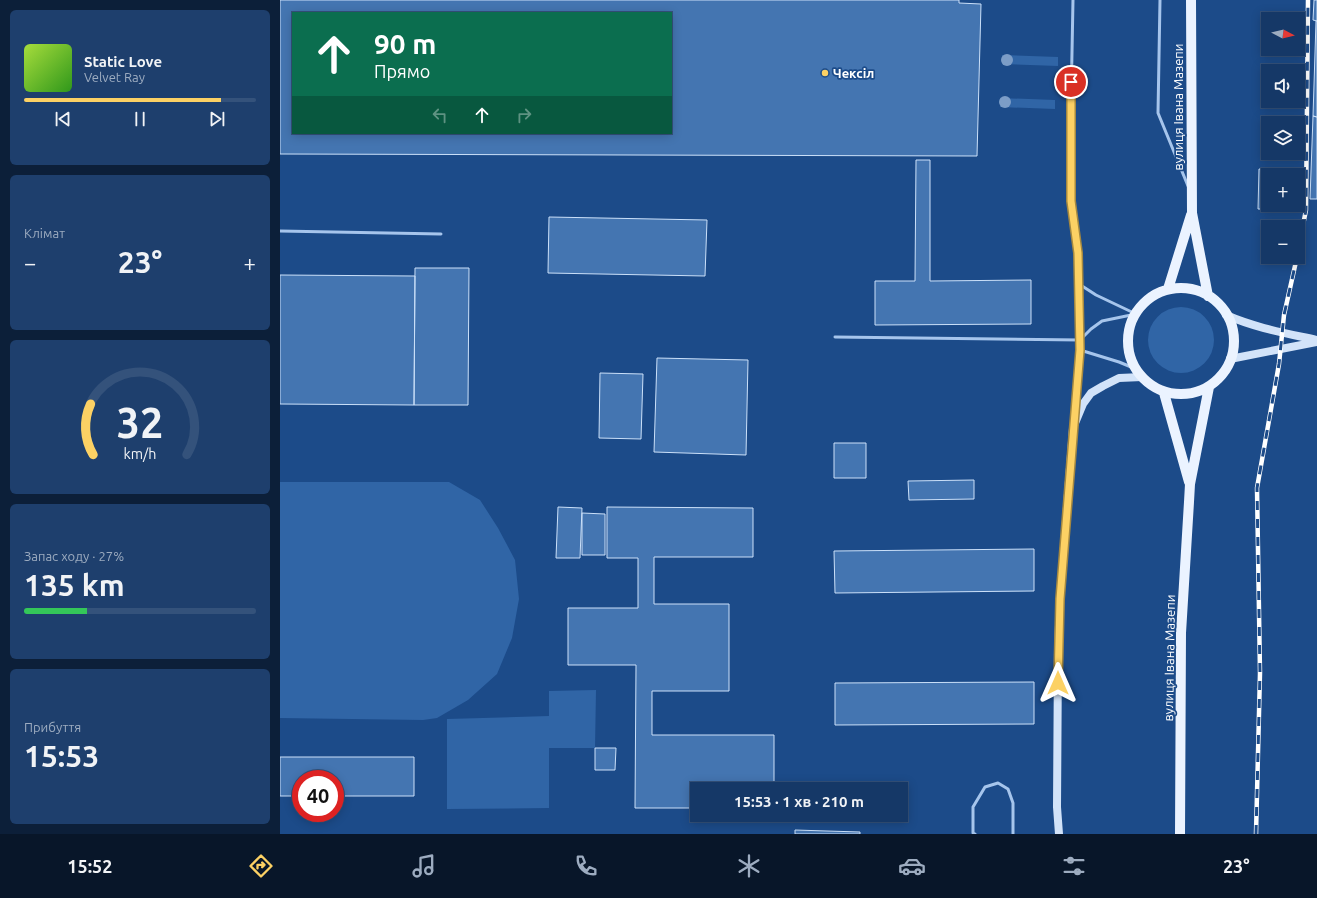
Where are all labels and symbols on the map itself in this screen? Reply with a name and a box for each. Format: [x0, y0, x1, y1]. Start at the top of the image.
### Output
north arrow [1261, 12, 1305, 56]
street label: вулиця Івана Мазепи [1171, 43, 1185, 171]
pin [1054, 65, 1088, 99]
place label: Чексіл [833, 66, 874, 80]
marker: Чексіл [820, 68, 830, 78]
street label: вулиця Івана Мазепи [1161, 594, 1177, 722]
position arrow [1037, 662, 1079, 704]
speed limit sign: 40 [292, 770, 344, 822]

